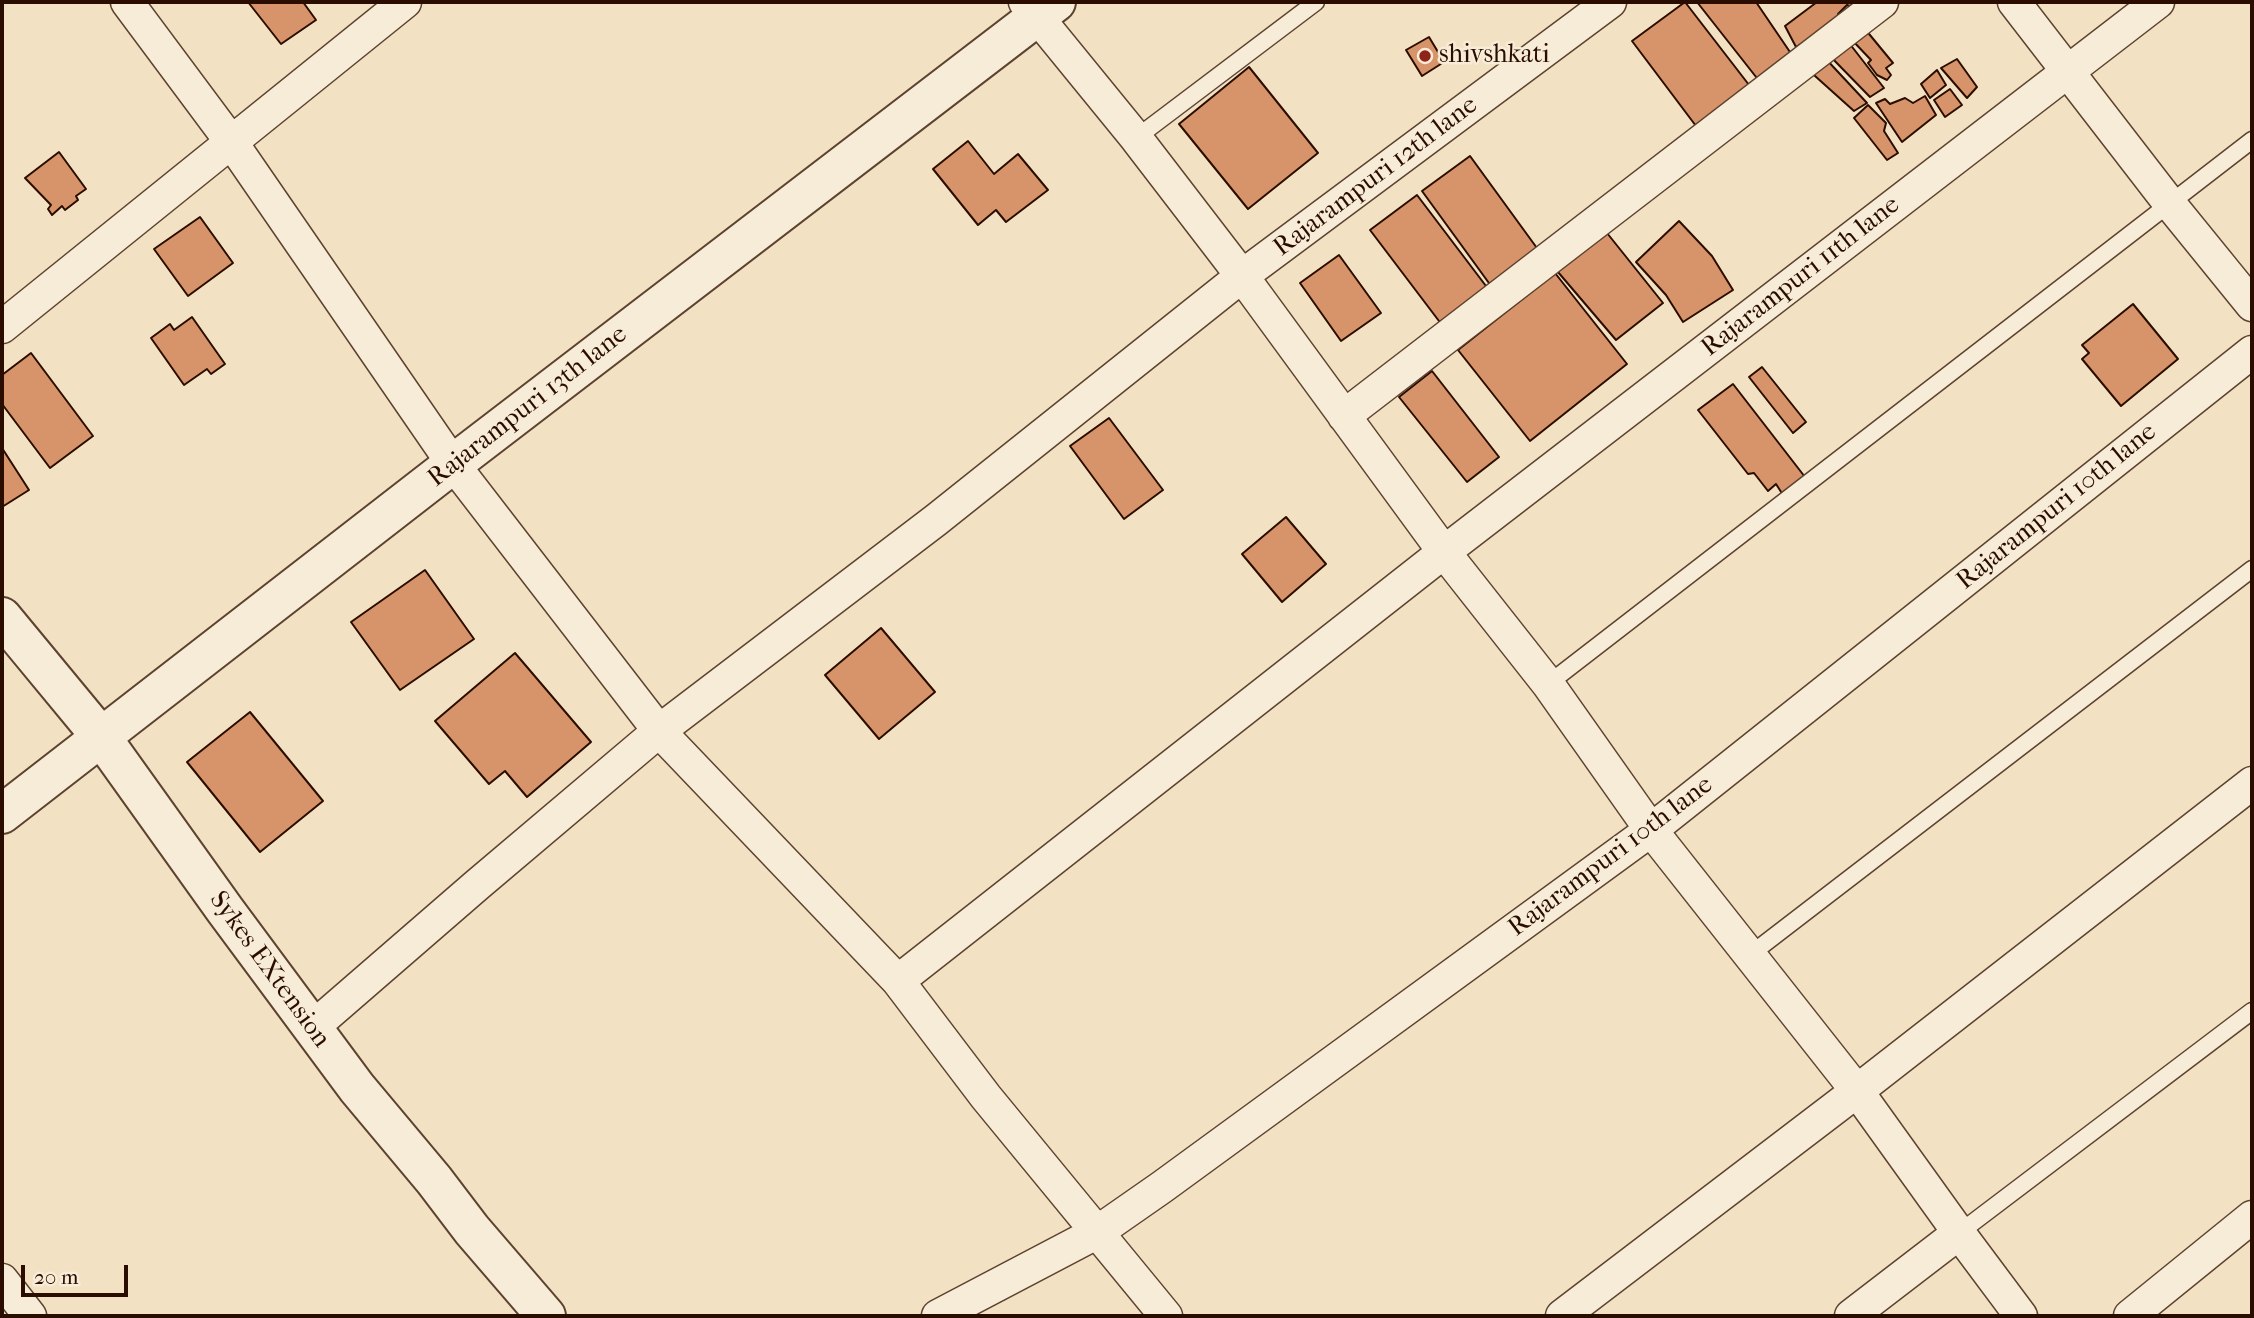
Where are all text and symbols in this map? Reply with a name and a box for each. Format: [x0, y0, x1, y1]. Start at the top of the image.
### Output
place label: shivshkati [1439, 40, 1550, 72]
marker: shivshkati [1417, 48, 1433, 64]
street label: Rajarampuri 12th lane [1268, 90, 1484, 264]
street label: Rajarampuri 11th lane [1696, 190, 1906, 364]
street label: Rajarampuri 13th lane [422, 320, 634, 494]
street label: Rajarampuri 10th lane [1951, 417, 2163, 597]
street label: Rajarampuri 10th lane [1503, 770, 1719, 944]
street label: Sykes EXtension [202, 886, 336, 1054]
scale bar [24, 1252, 131, 1296]
text: 20 m [34, 1265, 78, 1289]

